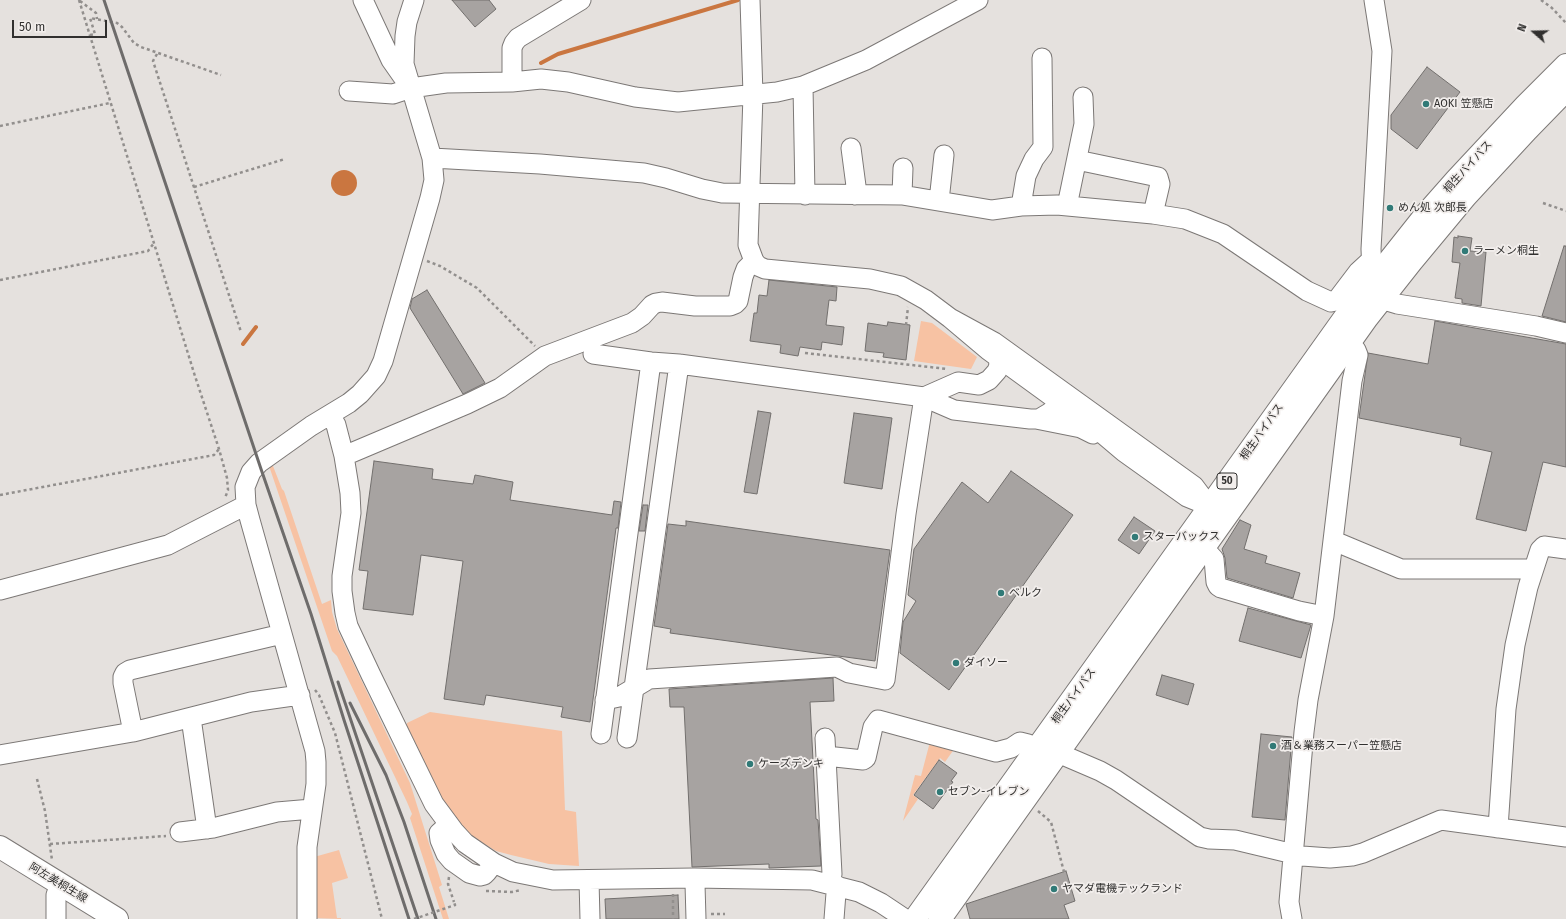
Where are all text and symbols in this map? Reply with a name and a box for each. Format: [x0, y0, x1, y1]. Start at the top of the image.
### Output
scale bar [14, 12, 109, 38]
north arrow [1514, 12, 1554, 52]
text: 50 m [19, 20, 45, 34]
text: N [1515, 22, 1530, 33]
place label: AOKI 笠懸店 [1434, 97, 1493, 111]
marker: AOKI 笠懸店 [1421, 99, 1431, 109]
street label: 桐生バイパス [1441, 138, 1495, 196]
place label: めん処 次郎長 [1398, 201, 1467, 215]
marker: めん処 次郎長 [1385, 203, 1395, 213]
place label: ラーメン桐生 [1473, 244, 1539, 258]
marker: ラーメン桐生 [1460, 246, 1470, 256]
street label: 桐生バイパス [1238, 401, 1286, 463]
road number: 50 [1217, 473, 1237, 489]
place label: スターバックス [1143, 530, 1220, 544]
marker: スターバックス [1130, 532, 1140, 542]
place label: ベルク [1009, 586, 1042, 600]
marker: ベルク [996, 588, 1006, 598]
place label: ダイソー [964, 656, 1008, 670]
marker: ダイソー [951, 658, 961, 668]
street label: 桐生バイパス [1049, 665, 1099, 727]
place label: 酒＆業務スーパー笠懸店 [1281, 739, 1402, 753]
marker: 酒＆業務スーパー笠懸店 [1268, 741, 1278, 751]
place label: ケーズデンキ [758, 757, 824, 771]
marker: ケーズデンキ [745, 759, 755, 769]
place label: セブン-イレブン [948, 785, 1029, 799]
marker: セブン-イレブン [935, 787, 945, 797]
street label: 阿左美桐生線 [26, 860, 90, 906]
place label: ヤマダ電機テックランド [1062, 882, 1183, 896]
marker: ヤマダ電機テックランド [1049, 884, 1059, 894]

